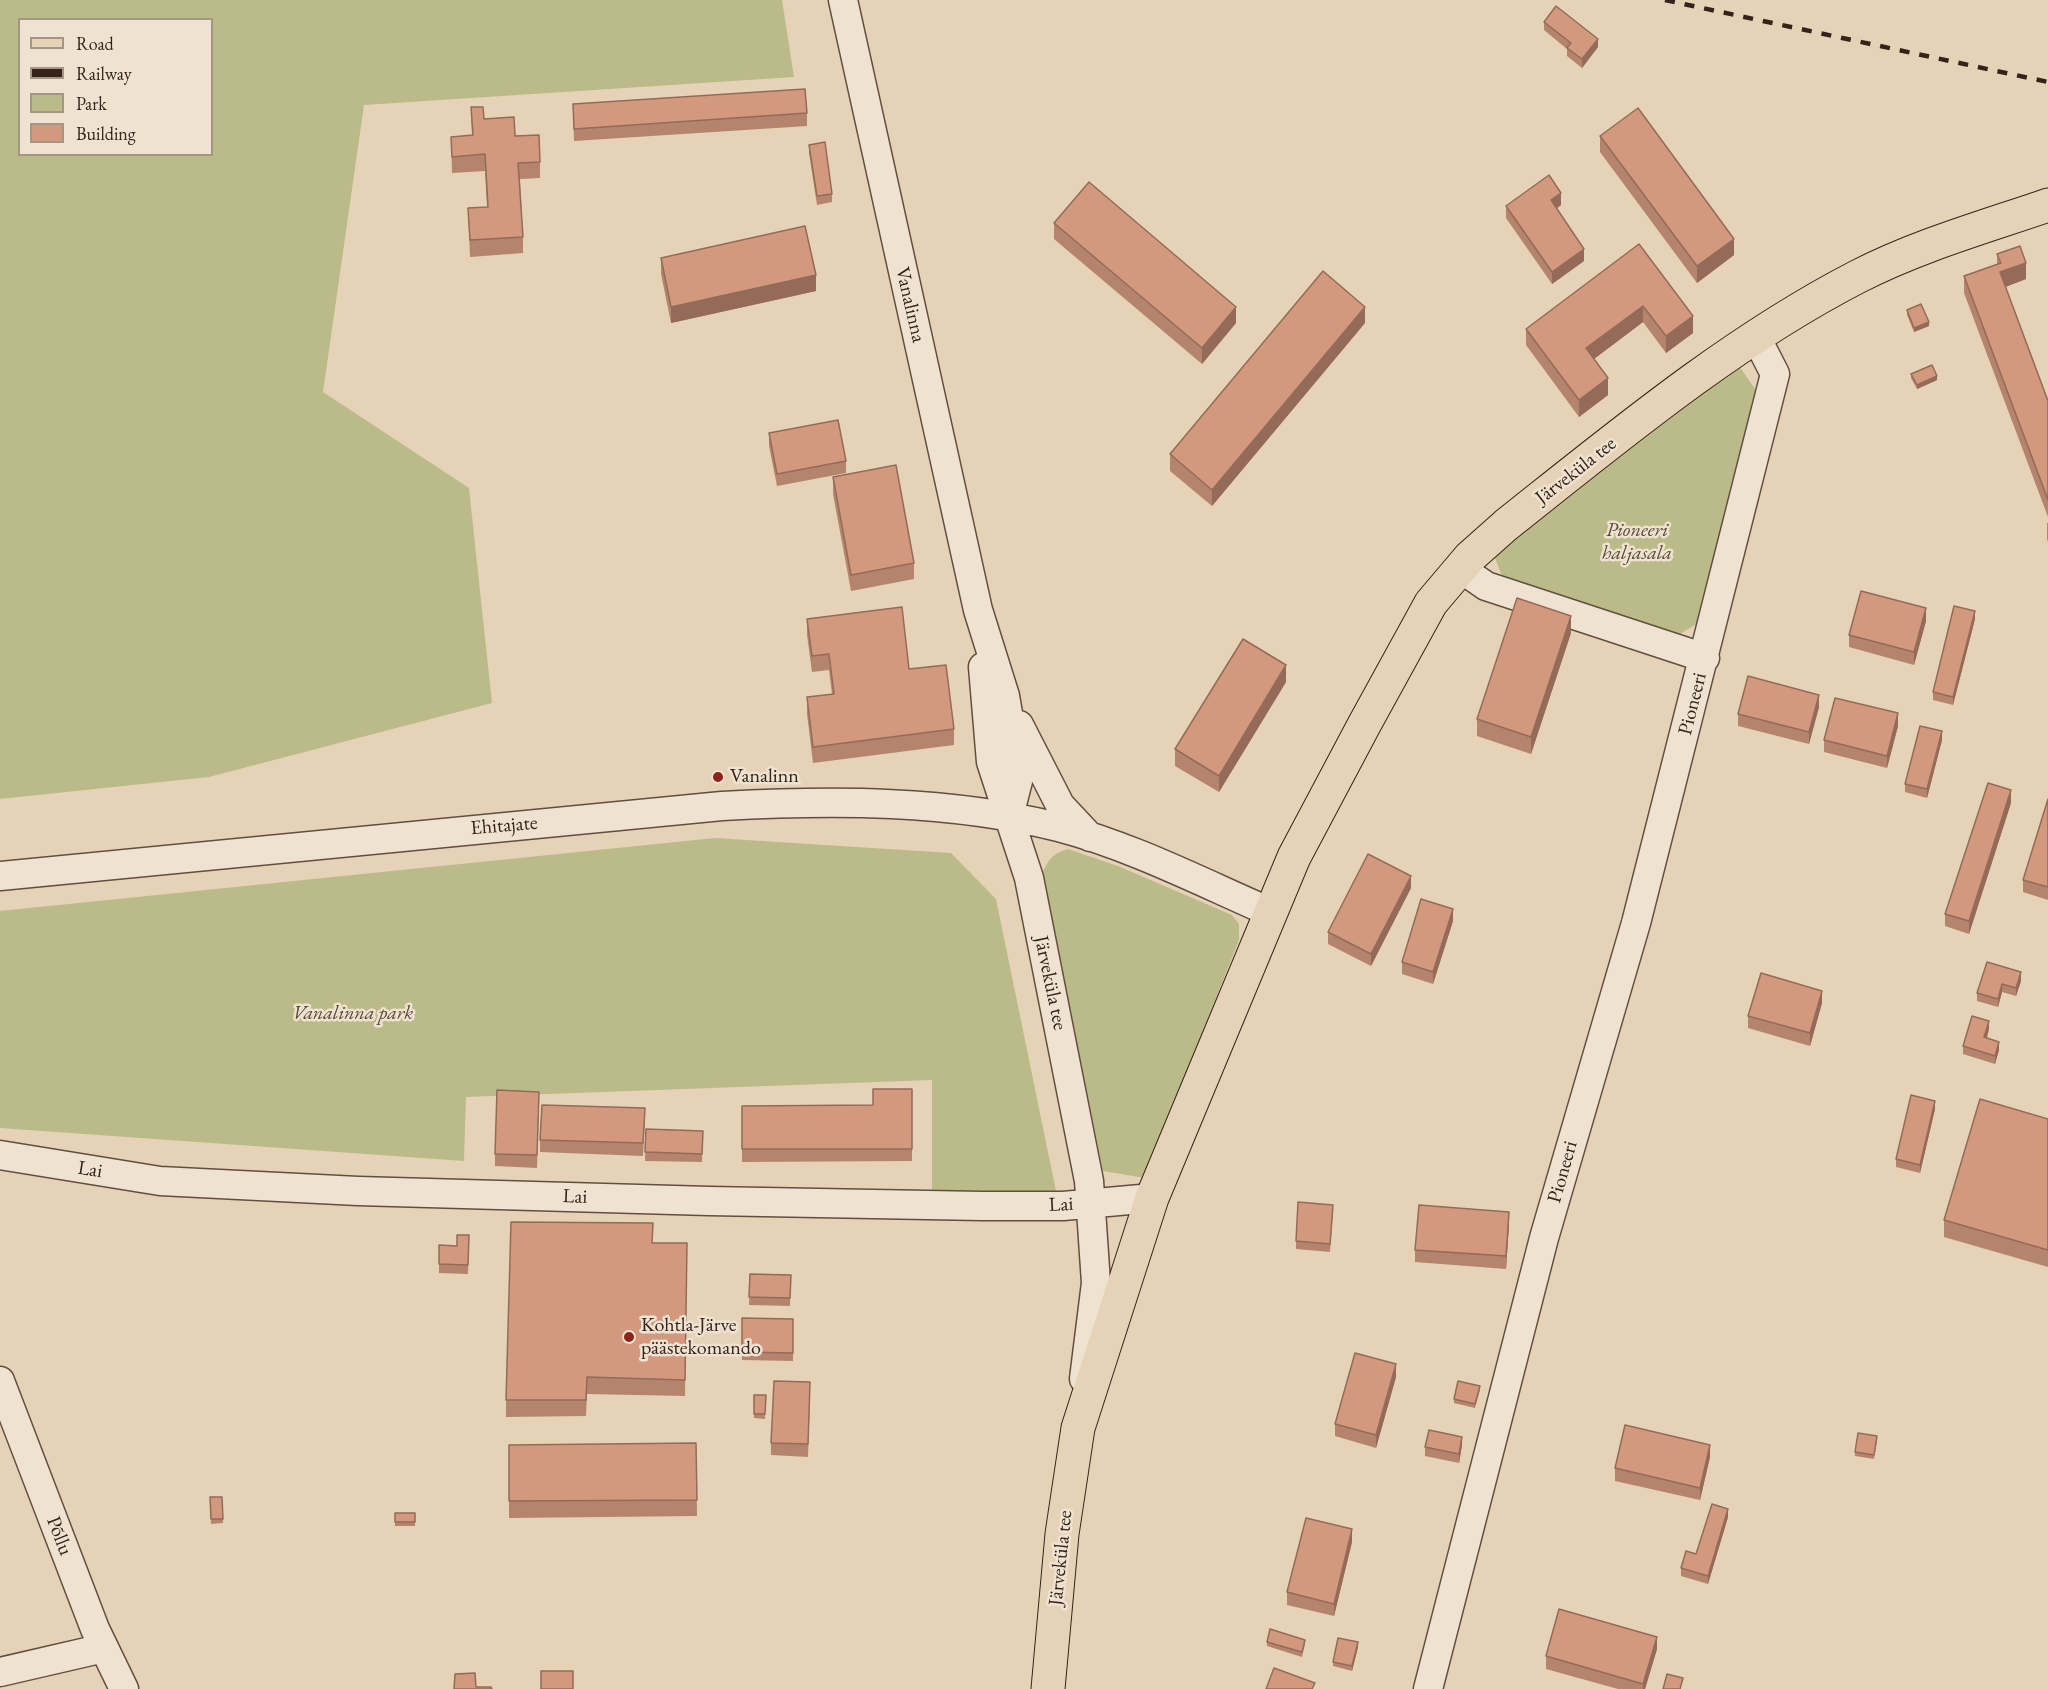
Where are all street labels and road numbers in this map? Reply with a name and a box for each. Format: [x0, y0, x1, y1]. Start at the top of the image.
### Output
street label: Vanalinna [890, 265, 930, 345]
street label: Järveküla tee [1531, 432, 1621, 510]
street label: Pioneeri [1674, 670, 1712, 738]
street label: Ehitajate [470, 811, 538, 841]
street label: Järveküla tee [1028, 934, 1072, 1032]
street label: Pioneeri [1543, 1138, 1583, 1206]
street label: Lai [76, 1156, 104, 1184]
street label: Lai [562, 1185, 588, 1209]
street label: Lai [1048, 1192, 1074, 1218]
street label: Järveküla tee [1044, 1509, 1078, 1607]
street label: Põllu [41, 1513, 77, 1559]

